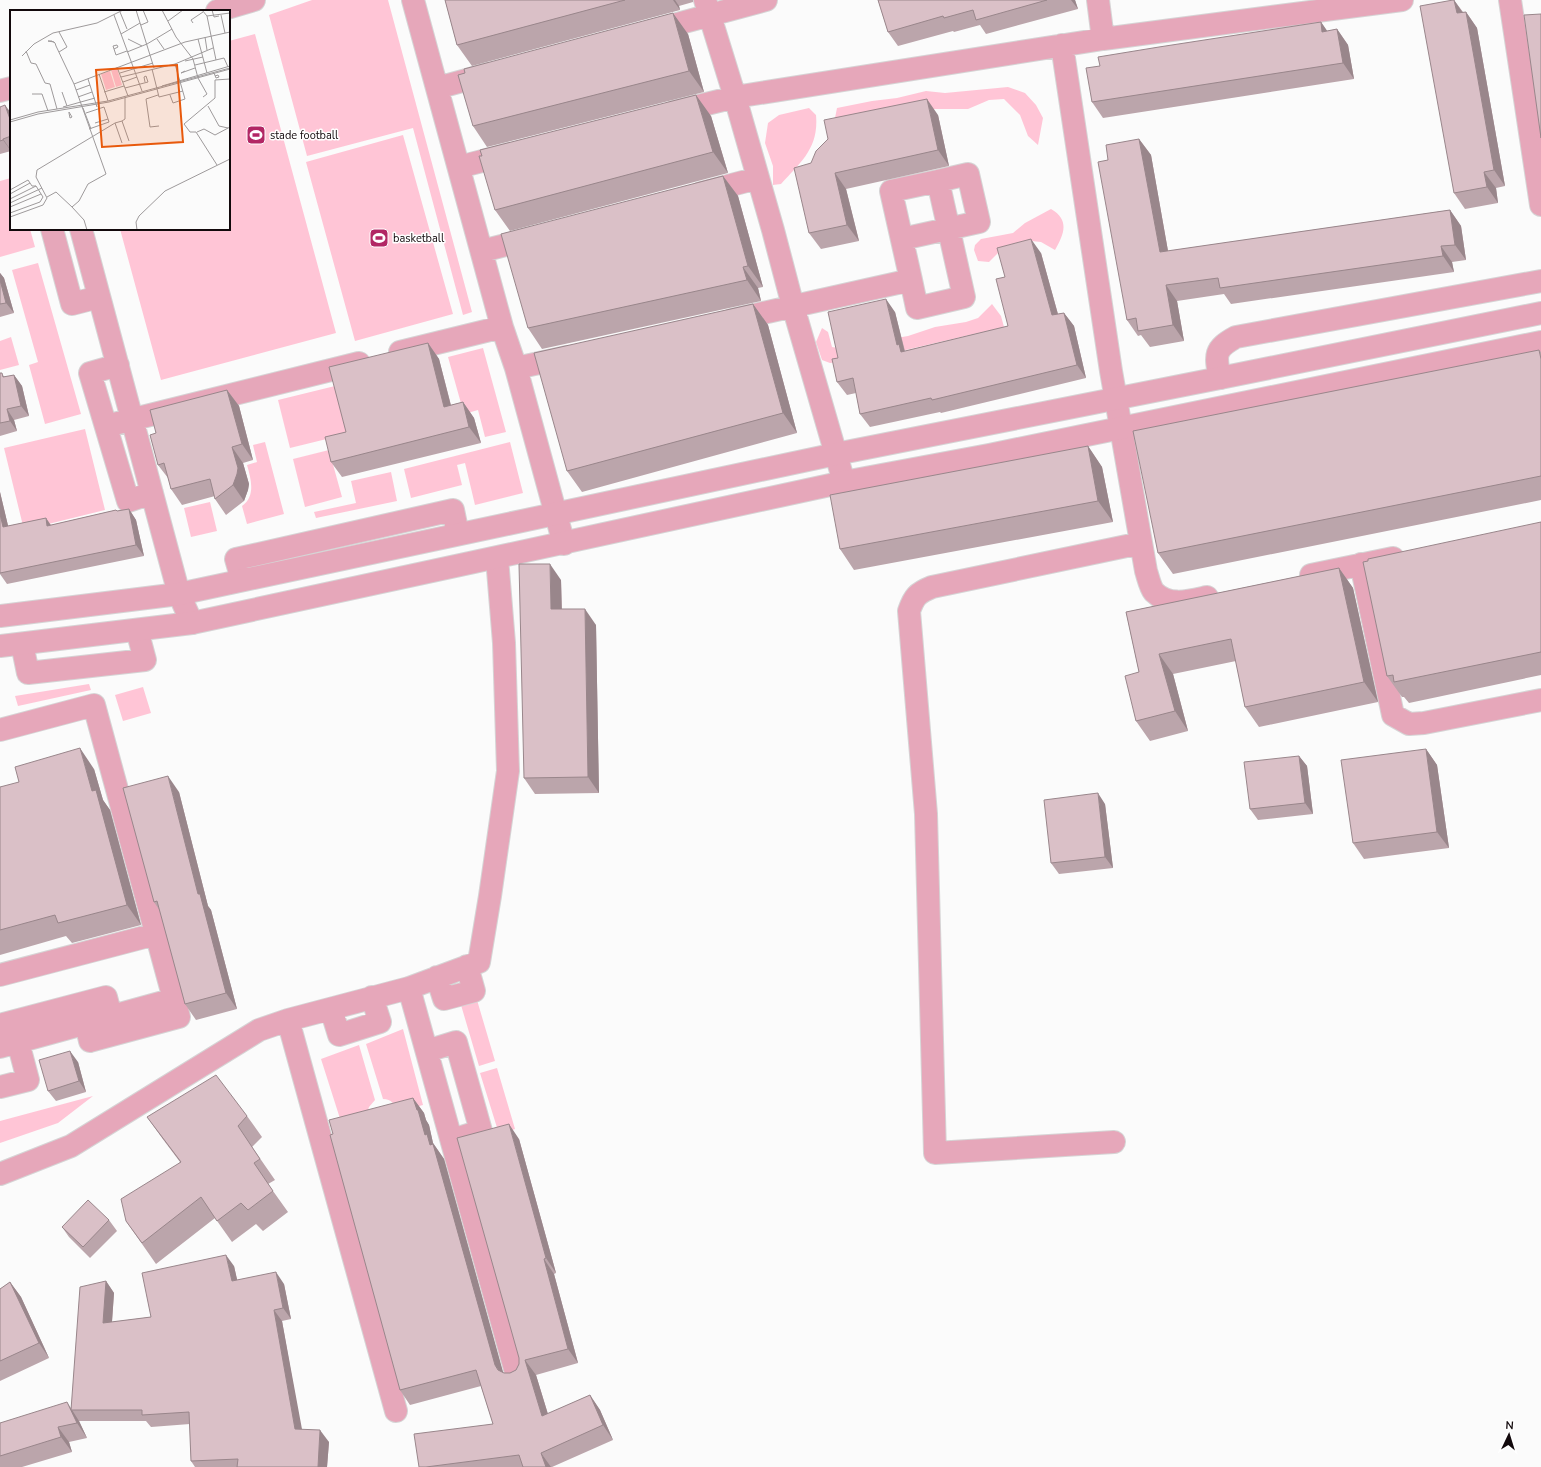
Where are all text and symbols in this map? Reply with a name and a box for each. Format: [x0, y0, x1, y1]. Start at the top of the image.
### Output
inset map [10, 10, 230, 230]
sports icon: stade football [245, 124, 267, 146]
place label: stade football [270, 128, 339, 143]
sports icon: basketball [368, 227, 390, 249]
place label: basketball [393, 231, 445, 246]
north arrow [1489, 1415, 1529, 1455]
text: N [1505, 1418, 1514, 1433]

